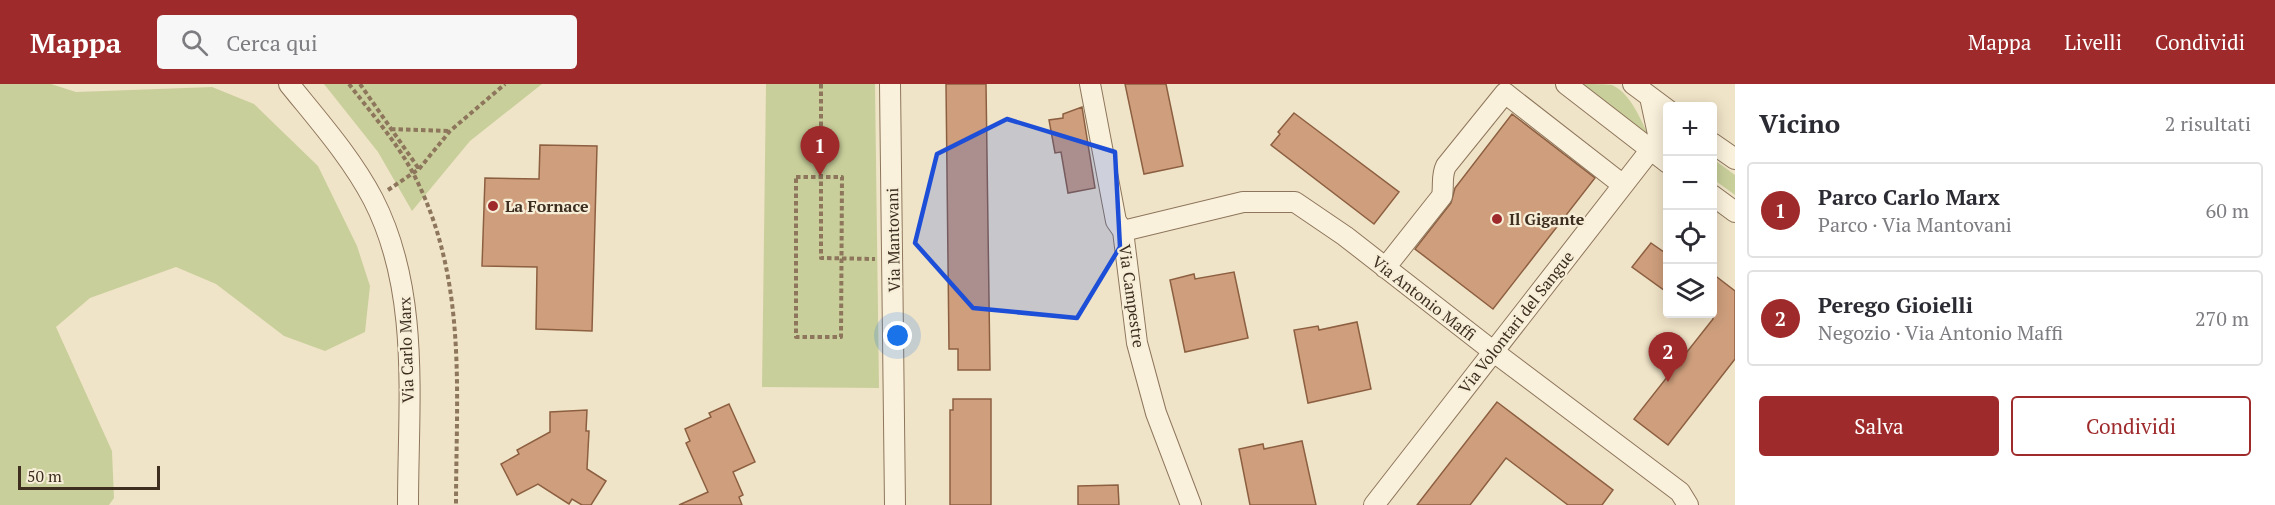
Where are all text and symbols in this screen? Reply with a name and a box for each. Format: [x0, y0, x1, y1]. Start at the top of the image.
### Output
search box [157, 15, 577, 69]
text: Mappa [30, 24, 121, 61]
icon: search [178, 26, 211, 59]
text: Cerca qui [226, 28, 318, 57]
text: Mappa [1968, 28, 2031, 56]
text: Livelli [2064, 28, 2122, 56]
text: Condividi [2155, 28, 2245, 56]
map controls [1663, 102, 1717, 318]
button: + [1663, 102, 1717, 156]
text: Vicino [1759, 106, 1840, 140]
text: 2 risultati [2165, 110, 2251, 137]
pin: 1 [800, 126, 840, 176]
button: − [1663, 156, 1717, 210]
text: Parco Carlo Marx [1818, 182, 2000, 211]
street label: Via Mantovani [881, 188, 905, 292]
place label: La Fornace [505, 195, 589, 217]
text: 1 [1775, 197, 1786, 224]
text: 60 m [2206, 197, 2249, 224]
marker: La Fornace [486, 199, 500, 213]
place label: Il Gigante [1509, 208, 1585, 230]
button: locate [1663, 210, 1717, 264]
text: Parco · Via Mantovani [1818, 211, 2012, 238]
marker: Il Gigante [1490, 212, 1504, 226]
street label: Via Campestre [1114, 243, 1150, 349]
street label: Via Volontari del Sangue [1453, 246, 1579, 398]
street label: Via Antonio Maffi [1367, 250, 1481, 346]
button: layers [1663, 264, 1717, 318]
text: Perego Gioielli [1818, 290, 1973, 319]
street label: Via Carlo Marx [393, 296, 419, 403]
text: 2 [1775, 305, 1786, 332]
text: 270 m [2195, 305, 2249, 332]
text: Negozio · Via Antonio Maffi [1818, 319, 2063, 346]
your location [883, 321, 912, 350]
pin: 2 [1648, 332, 1688, 382]
button: Salva [1759, 396, 1999, 456]
button: Condividi [2011, 396, 2251, 456]
scale bar [18, 463, 160, 490]
text: 50 m [27, 465, 62, 487]

